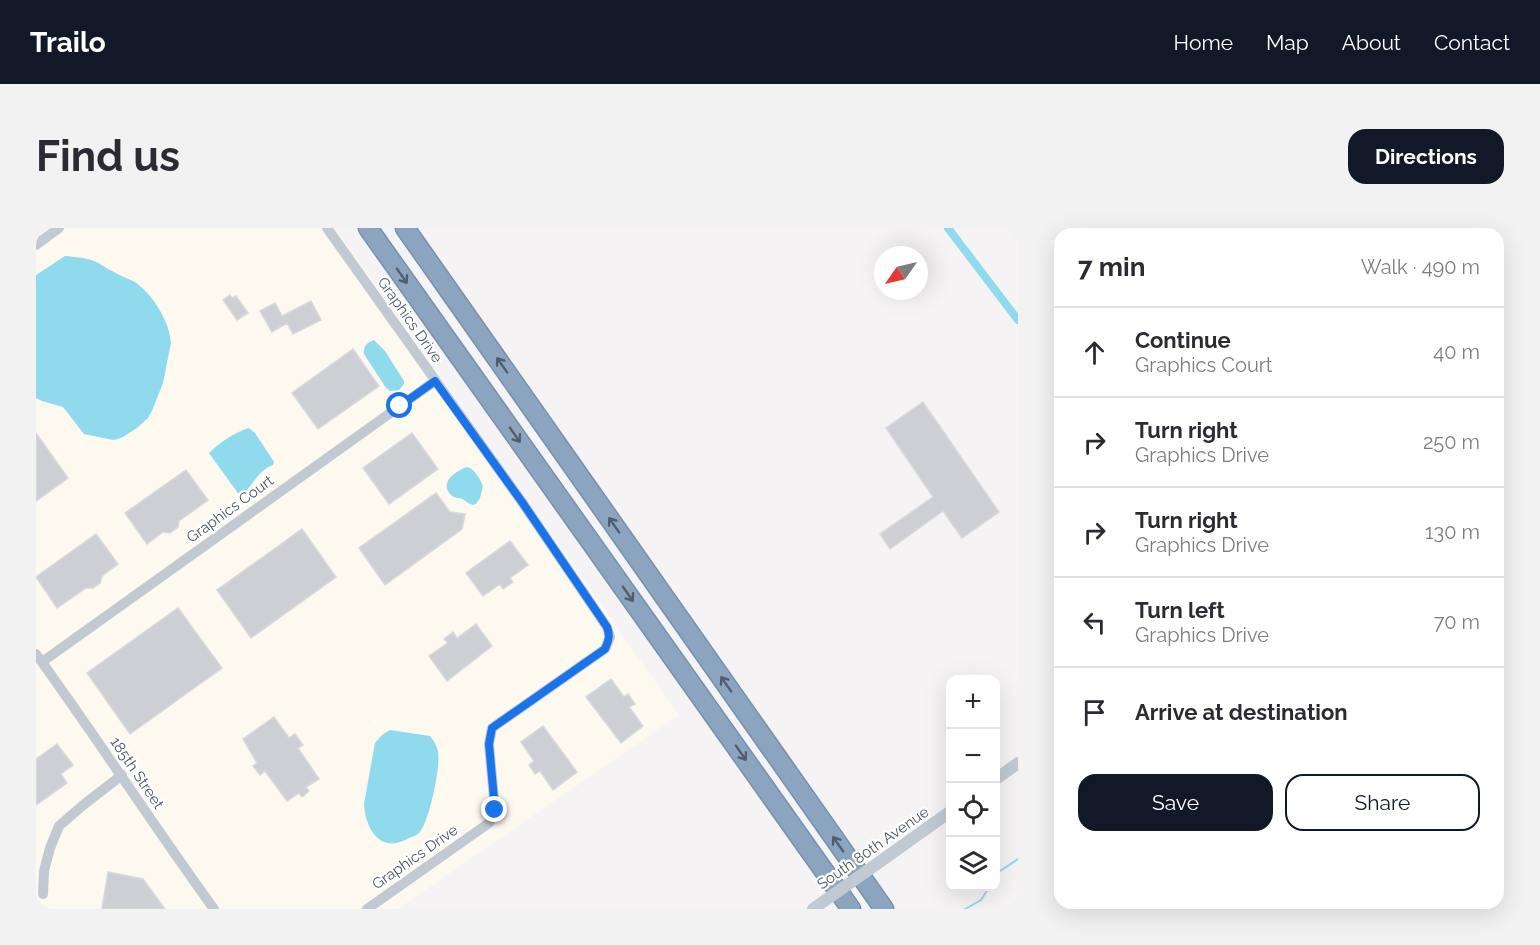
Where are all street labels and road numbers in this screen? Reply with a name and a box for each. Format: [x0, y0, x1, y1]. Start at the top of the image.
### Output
street label: Graphics Drive [374, 274, 446, 366]
street label: Graphics Court [183, 471, 277, 547]
street label: 185th Street [106, 734, 168, 812]
street label: South 80th Avenue [814, 803, 933, 893]
street label: Graphics Drive [369, 821, 461, 893]

